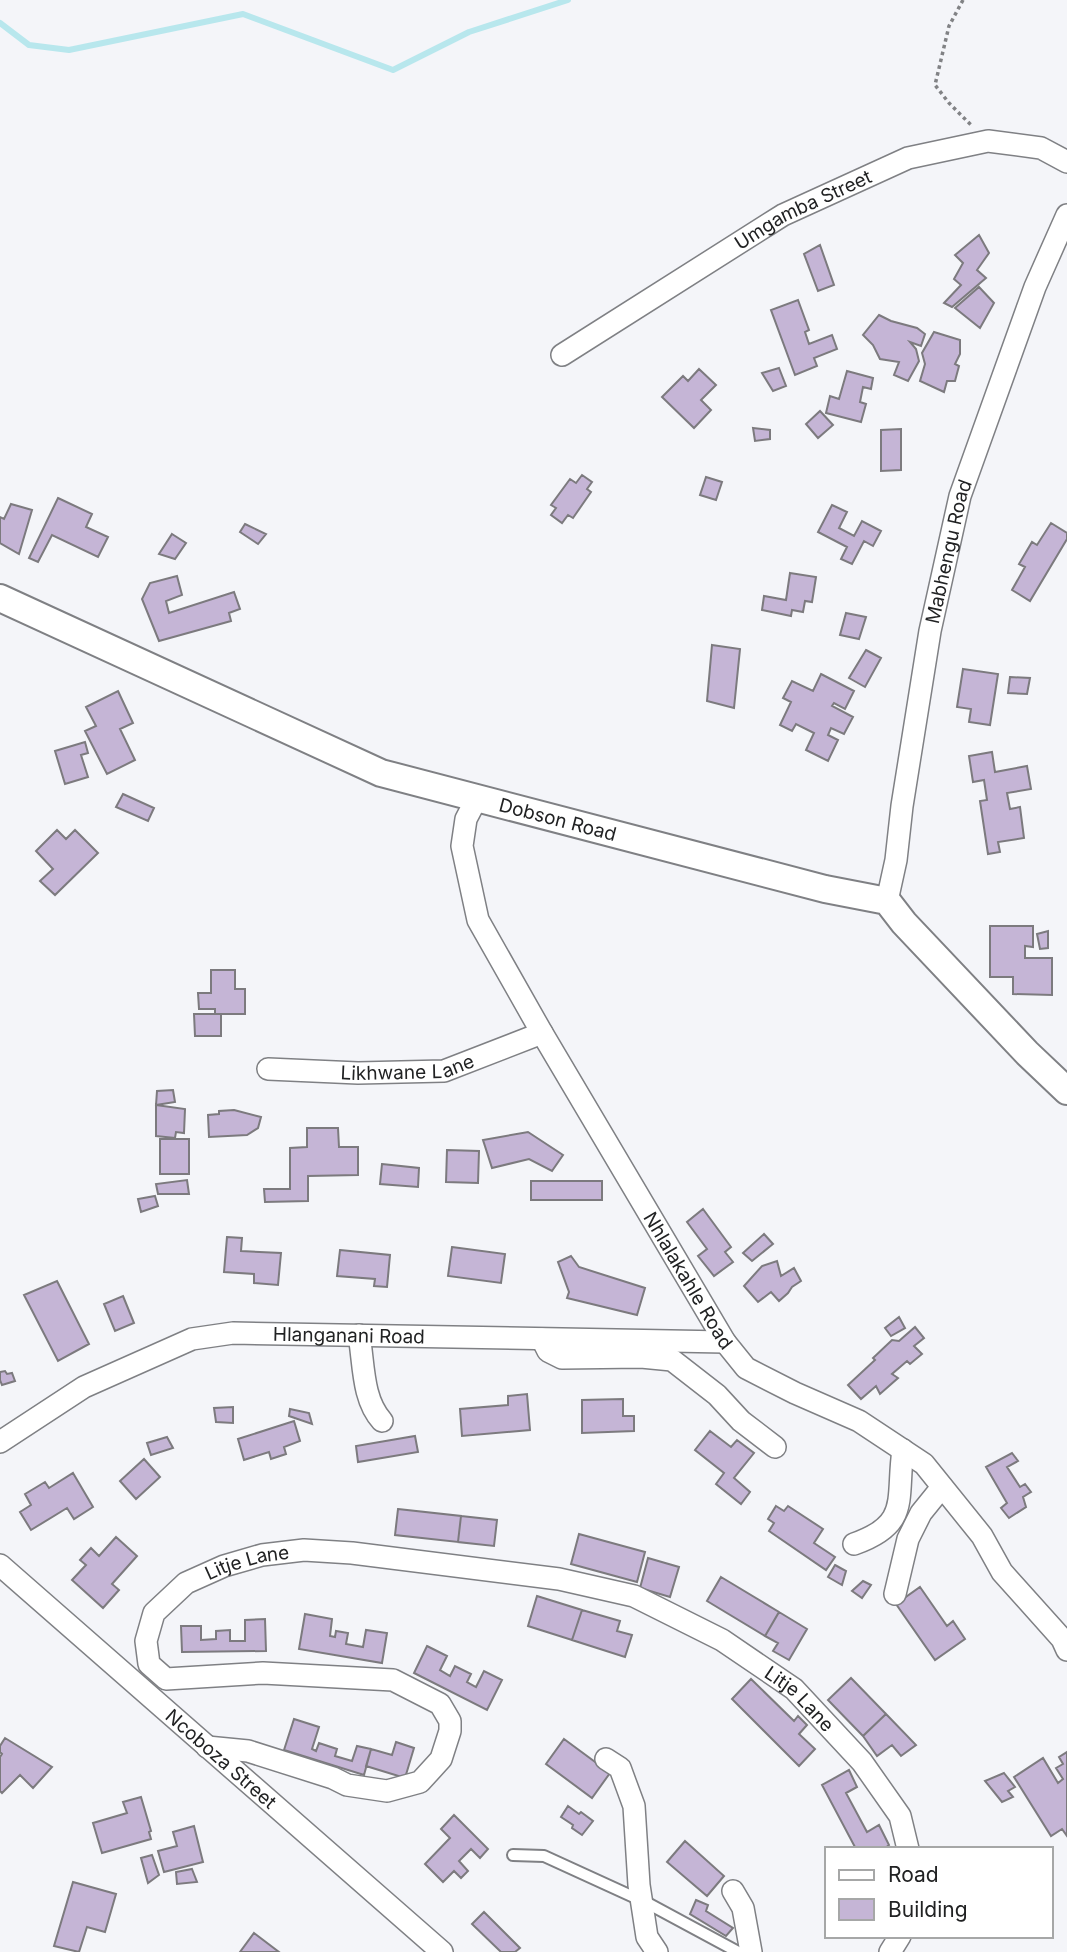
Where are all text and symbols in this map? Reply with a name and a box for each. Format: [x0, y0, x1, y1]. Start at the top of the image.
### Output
street label: Umgamba Street [730, 165, 875, 255]
street label: Mabhengu Road [921, 477, 977, 626]
street label: Dobson Road [496, 793, 619, 846]
street label: Likhwane Lane [340, 1049, 477, 1085]
street label: Nhlalakahle Road [639, 1208, 737, 1354]
street label: Hlanganani Road [273, 1323, 425, 1349]
street label: Litje Lane [201, 1541, 290, 1585]
street label: Litje Lane [760, 1661, 839, 1736]
street label: Ncoboza Street [161, 1704, 281, 1814]
legend [825, 1847, 1053, 1938]
text: Road [888, 1862, 939, 1887]
text: Building [888, 1897, 968, 1922]

